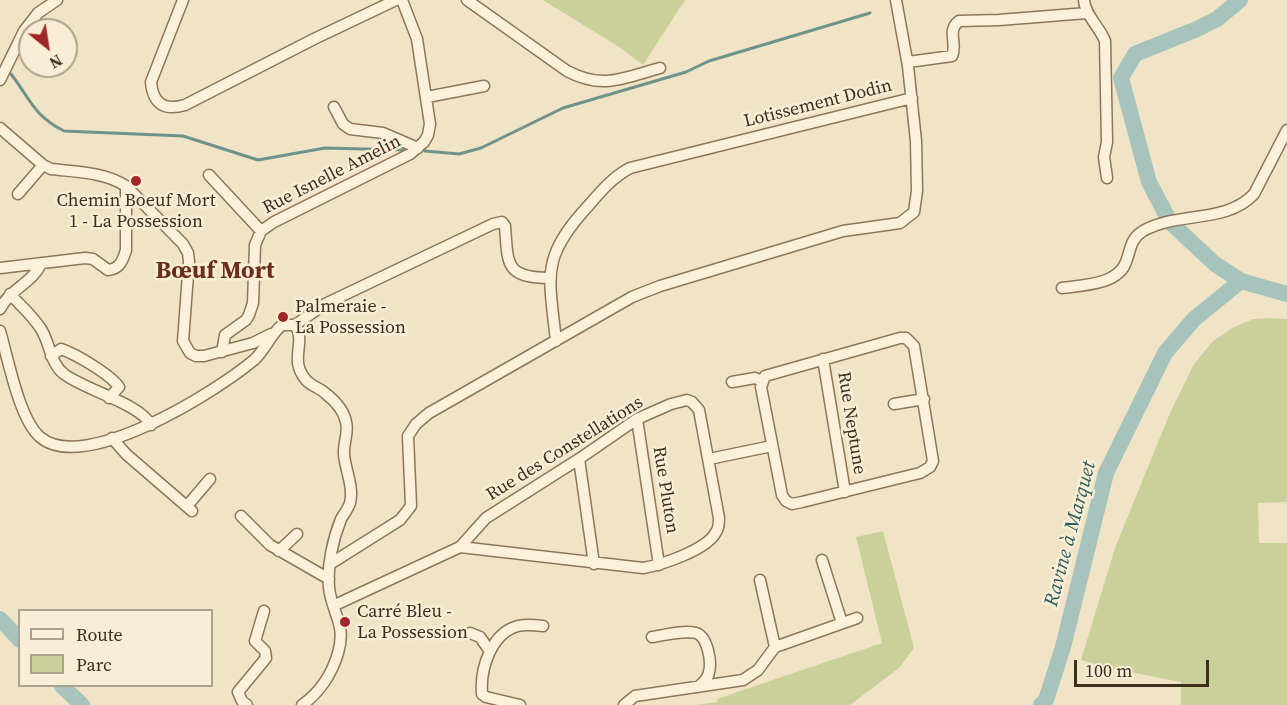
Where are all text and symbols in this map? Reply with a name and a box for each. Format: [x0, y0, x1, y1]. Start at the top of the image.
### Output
north arrow [18, 18, 78, 78]
text: N [45, 49, 67, 74]
street label: Lotissement Dodin [742, 75, 894, 133]
street label: Rue Isnelle Amelin [259, 131, 405, 219]
marker: Chemin Boeuf Mort 1 - La Possession [129, 174, 143, 188]
place label: Chemin Boeuf Mort 1 - La Possession [56, 190, 216, 232]
district label: Bœuf Mort [155, 258, 275, 286]
place label: Palmeraie - La Possession [295, 296, 406, 338]
marker: Palmeraie - La Possession [276, 310, 290, 324]
street label: Rue Neptune [832, 370, 870, 476]
street label: Rue des Constellations [483, 392, 647, 506]
street label: Rue Pluton [647, 445, 683, 535]
water label: Ravine à Marquet [1040, 459, 1102, 609]
place label: Carré Bleu - La Possession [357, 601, 468, 644]
legend [18, 609, 213, 687]
marker: Carré Bleu - La Possession [338, 615, 352, 629]
text: Route [76, 622, 123, 647]
scale bar [1077, 648, 1212, 686]
text: Parc [76, 652, 112, 677]
text: 100 m [1085, 658, 1132, 683]

